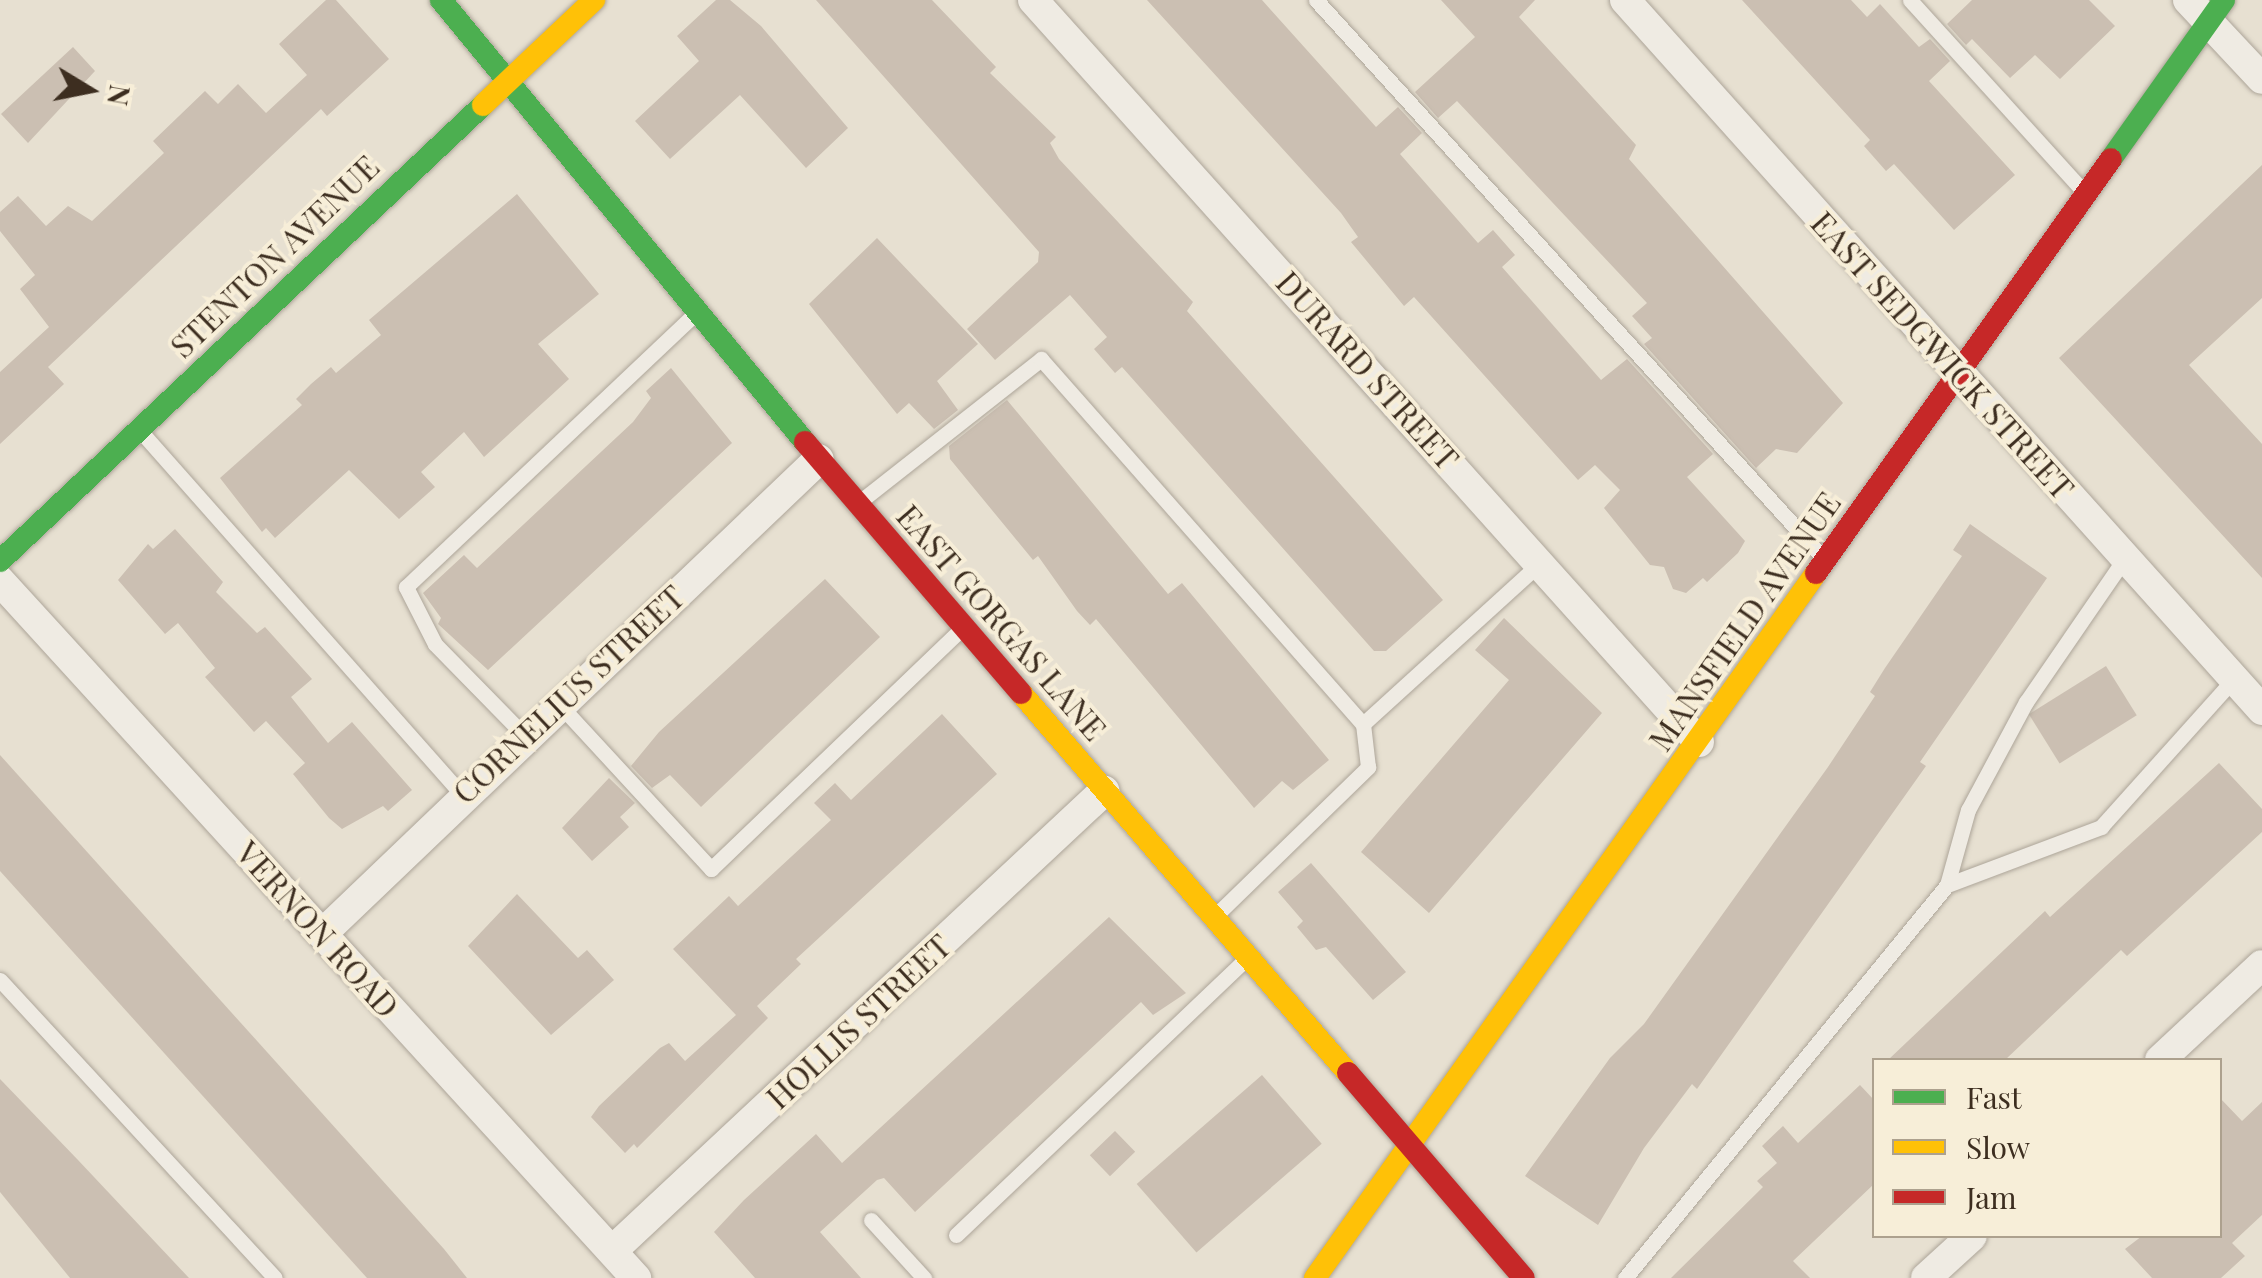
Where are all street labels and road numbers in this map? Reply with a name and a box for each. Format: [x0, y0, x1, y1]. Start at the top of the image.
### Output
street label: STENTON AVENUE [162, 147, 386, 365]
street label: EAST SEDGWICK STREET [1803, 203, 2083, 507]
street label: DURARD STREET [1269, 263, 1467, 477]
street label: MANSFIELD AVENUE [1640, 484, 1848, 758]
street label: EAST GORGAS LANE [889, 496, 1115, 748]
street label: CORNELIUS STREET [445, 577, 691, 811]
street label: VERNON ROAD [229, 833, 407, 1025]
street label: HOLLIS STREET [758, 926, 958, 1116]

